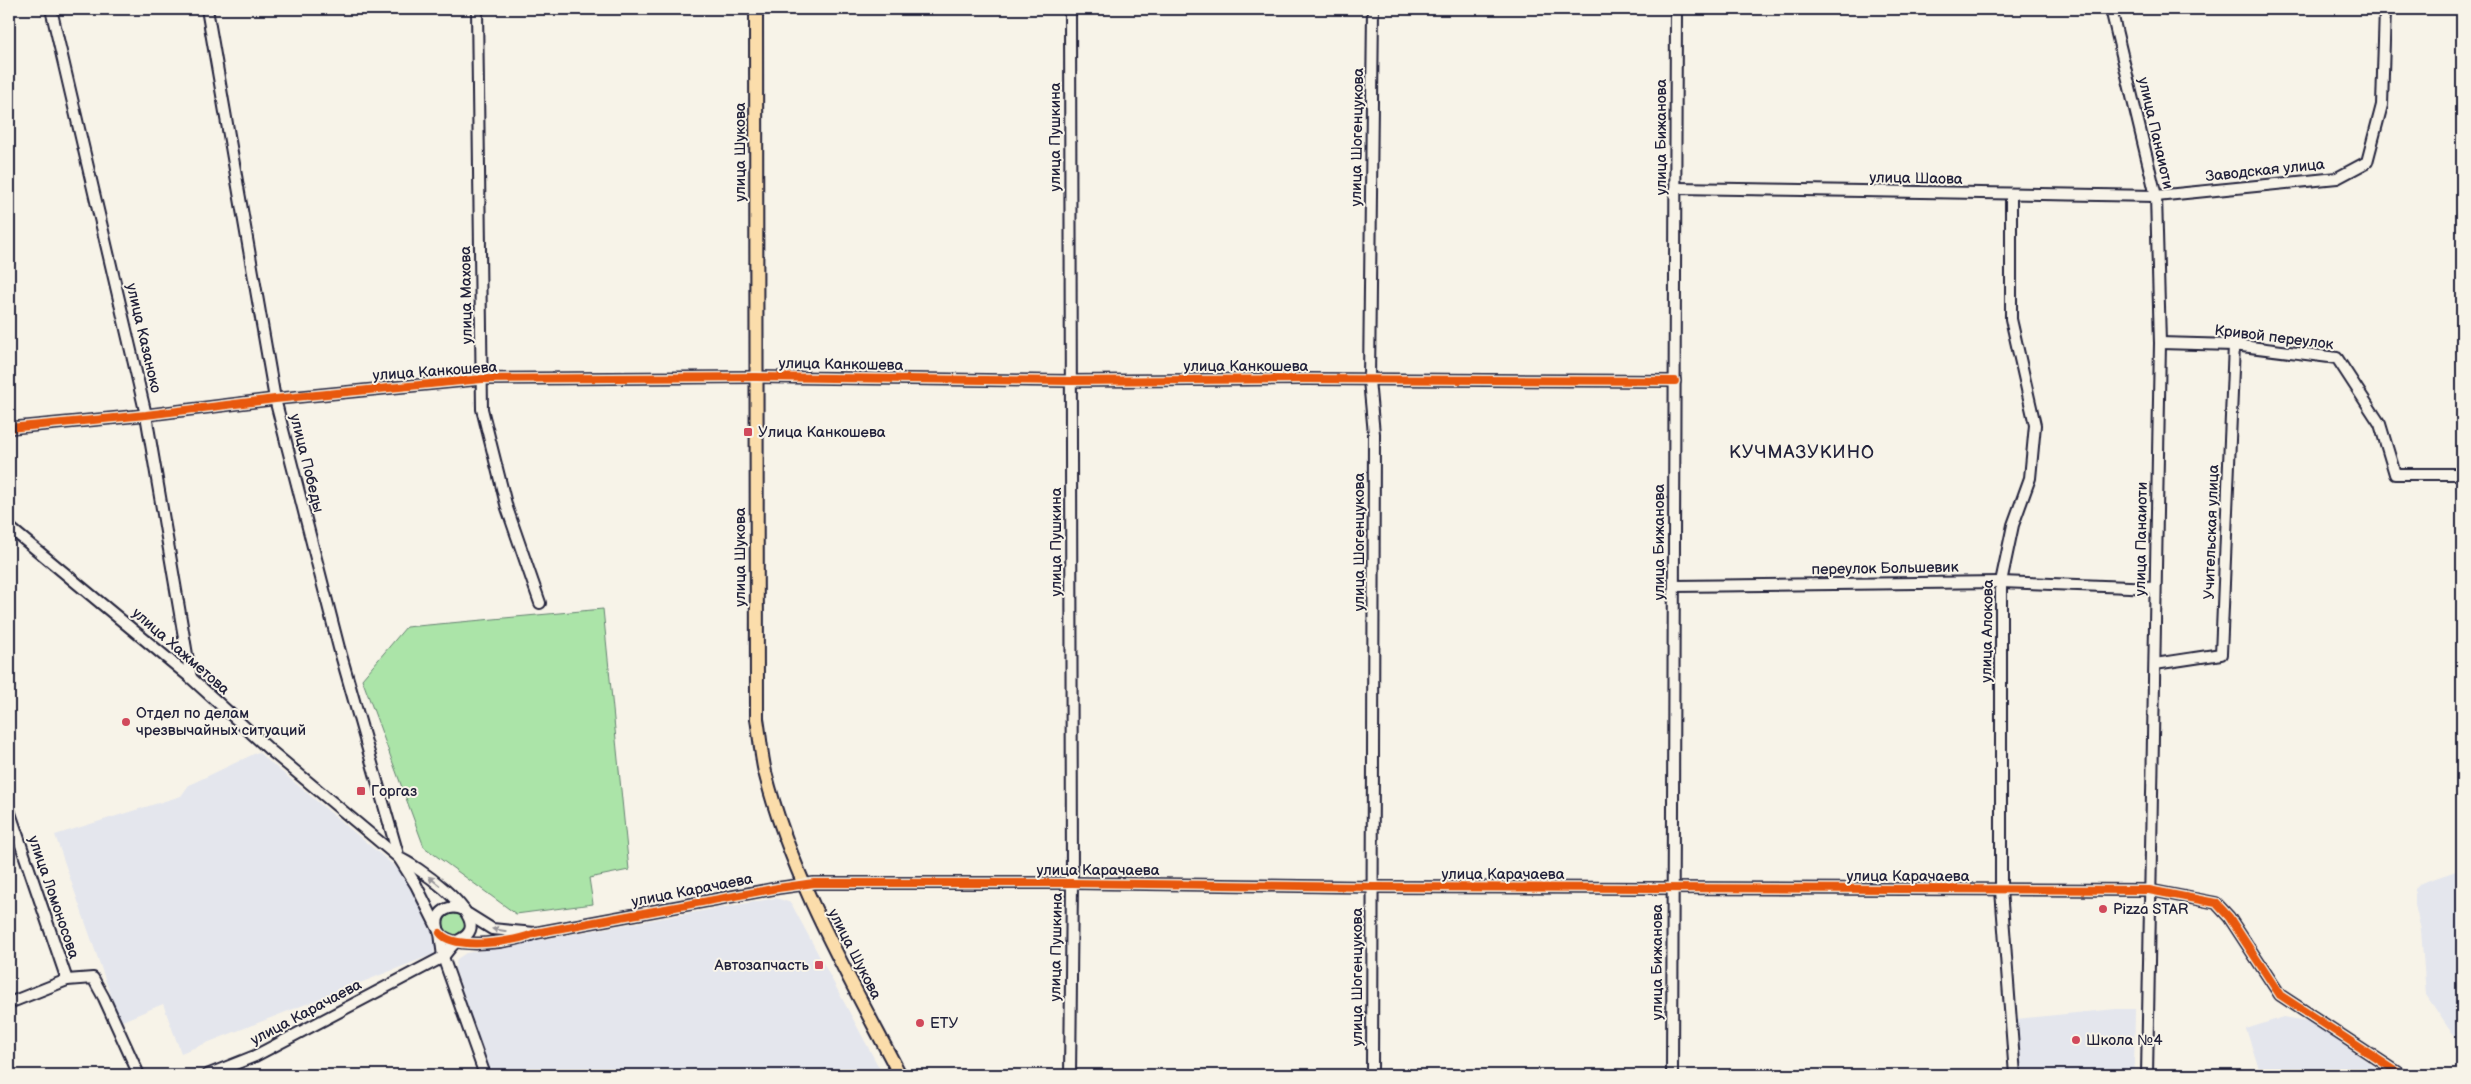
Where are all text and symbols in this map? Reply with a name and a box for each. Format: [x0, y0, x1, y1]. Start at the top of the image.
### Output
street label: улица Шогенцукова [1347, 67, 1368, 206]
street label: улица Панаиоти [2133, 75, 2178, 191]
street label: улица Бижанова [1652, 79, 1671, 195]
street label: улица Пушкина [1046, 82, 1065, 191]
street label: улица Шукова [731, 102, 750, 202]
street label: Заводская улица [2204, 155, 2326, 186]
street label: улица Шаова [1869, 168, 1963, 189]
street label: улица Махова [456, 246, 477, 344]
street label: улица Казаноко [122, 281, 165, 395]
street label: Кривой переулок [2213, 321, 2335, 354]
street label: улица Канкошева [778, 354, 904, 375]
street label: улица Канкошева [1184, 357, 1309, 376]
street label: улица Канкошева [372, 358, 498, 385]
street label: улица Победы [285, 412, 328, 514]
place label: Улица Канкошева [758, 423, 886, 442]
marker: Улица Канкошева [742, 426, 754, 438]
district label: КУЧМАЗУКИНО [1729, 442, 1875, 463]
street label: Учительская улица [2200, 464, 2223, 600]
street label: улица Шогенцукова [1350, 473, 1369, 611]
street label: улица Панаиоти [2131, 482, 2152, 596]
street label: улица Бижанова [1650, 484, 1669, 600]
street label: улица Пушкина [1047, 487, 1066, 596]
street label: улица Шукова [731, 507, 750, 607]
street label: переулок Большевик [1811, 558, 1959, 579]
street label: улица Алокова [1977, 579, 1998, 683]
street label: улица Хажметова [128, 604, 234, 699]
place label: Отдел по делам чрезвычайных ситуаций [136, 704, 306, 740]
marker: Отдел по делам чрезвычайных ситуаций [120, 716, 132, 728]
place label: Горгаз [371, 782, 417, 801]
marker: Горгаз [355, 785, 367, 797]
street label: улица Ломоносова [24, 833, 84, 961]
street label: улица Карачаева [1036, 861, 1160, 880]
street label: улица Карачаева [1441, 865, 1565, 884]
street label: улица Карачаева [1846, 867, 1970, 886]
street label: улица Карачаева [630, 869, 754, 912]
one-way arrow [427, 876, 440, 887]
street label: улица Пушкина [1046, 892, 1067, 1002]
place label: Pizza STAR [2113, 900, 2189, 919]
marker: Pizza STAR [2097, 903, 2109, 915]
street label: улица Бижанова [1648, 904, 1667, 1020]
street label: улица Шукова [824, 906, 886, 1003]
street label: улица Шогенцукова [1348, 908, 1367, 1046]
one-way arrow [491, 925, 507, 933]
place label: Автозапчасть [714, 956, 810, 975]
marker: Автозапчасть [813, 959, 825, 971]
street label: улица Карачаева [247, 975, 365, 1050]
place label: ЕТУ [930, 1014, 958, 1033]
marker: ЕТУ [914, 1017, 926, 1029]
place label: Школа №4 [2086, 1031, 2163, 1050]
marker: Школа №4 [2070, 1034, 2082, 1046]

